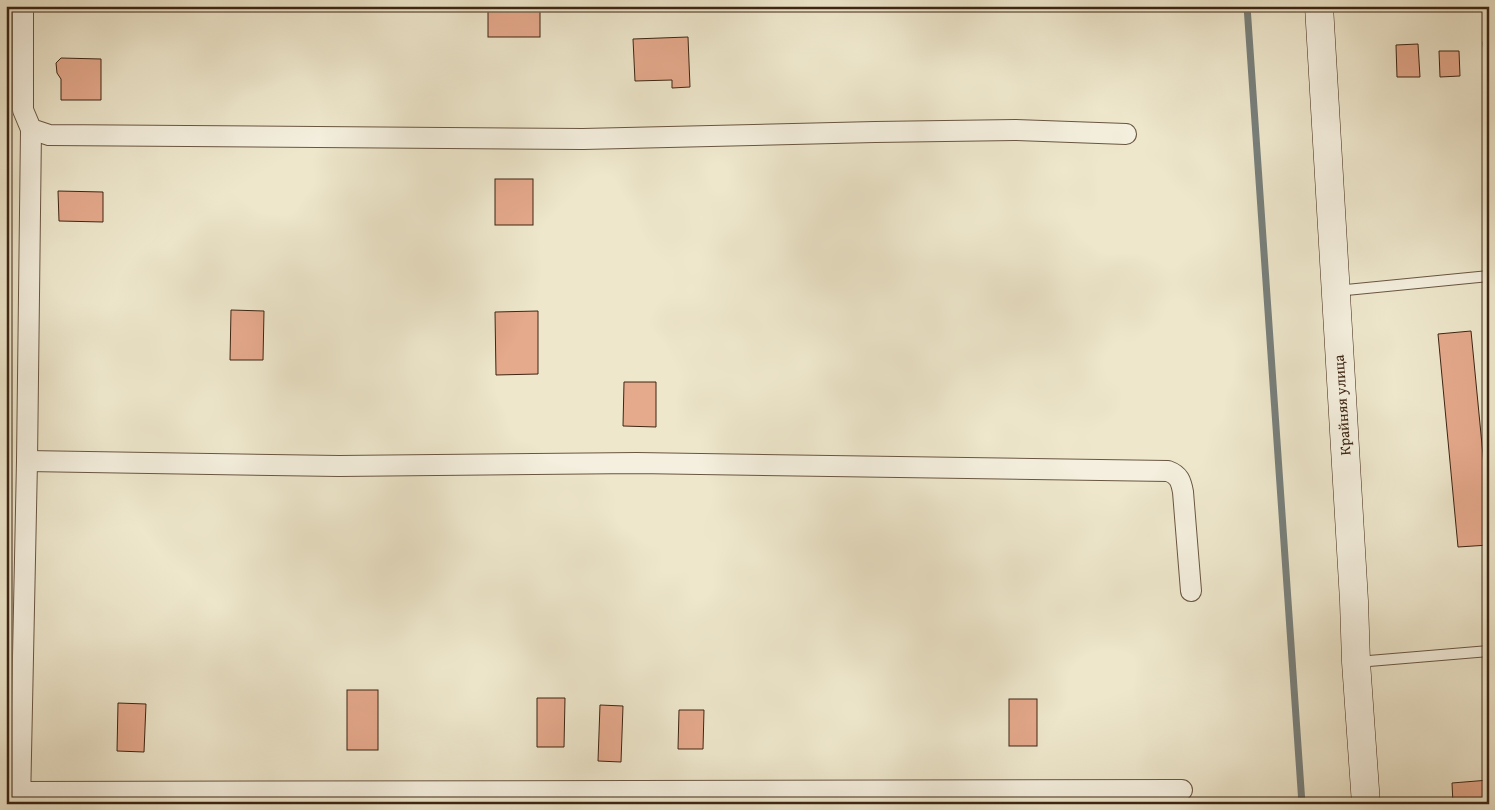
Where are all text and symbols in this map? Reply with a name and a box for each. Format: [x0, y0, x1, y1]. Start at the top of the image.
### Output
street label: Крайняя улица [1327, 353, 1356, 456]

